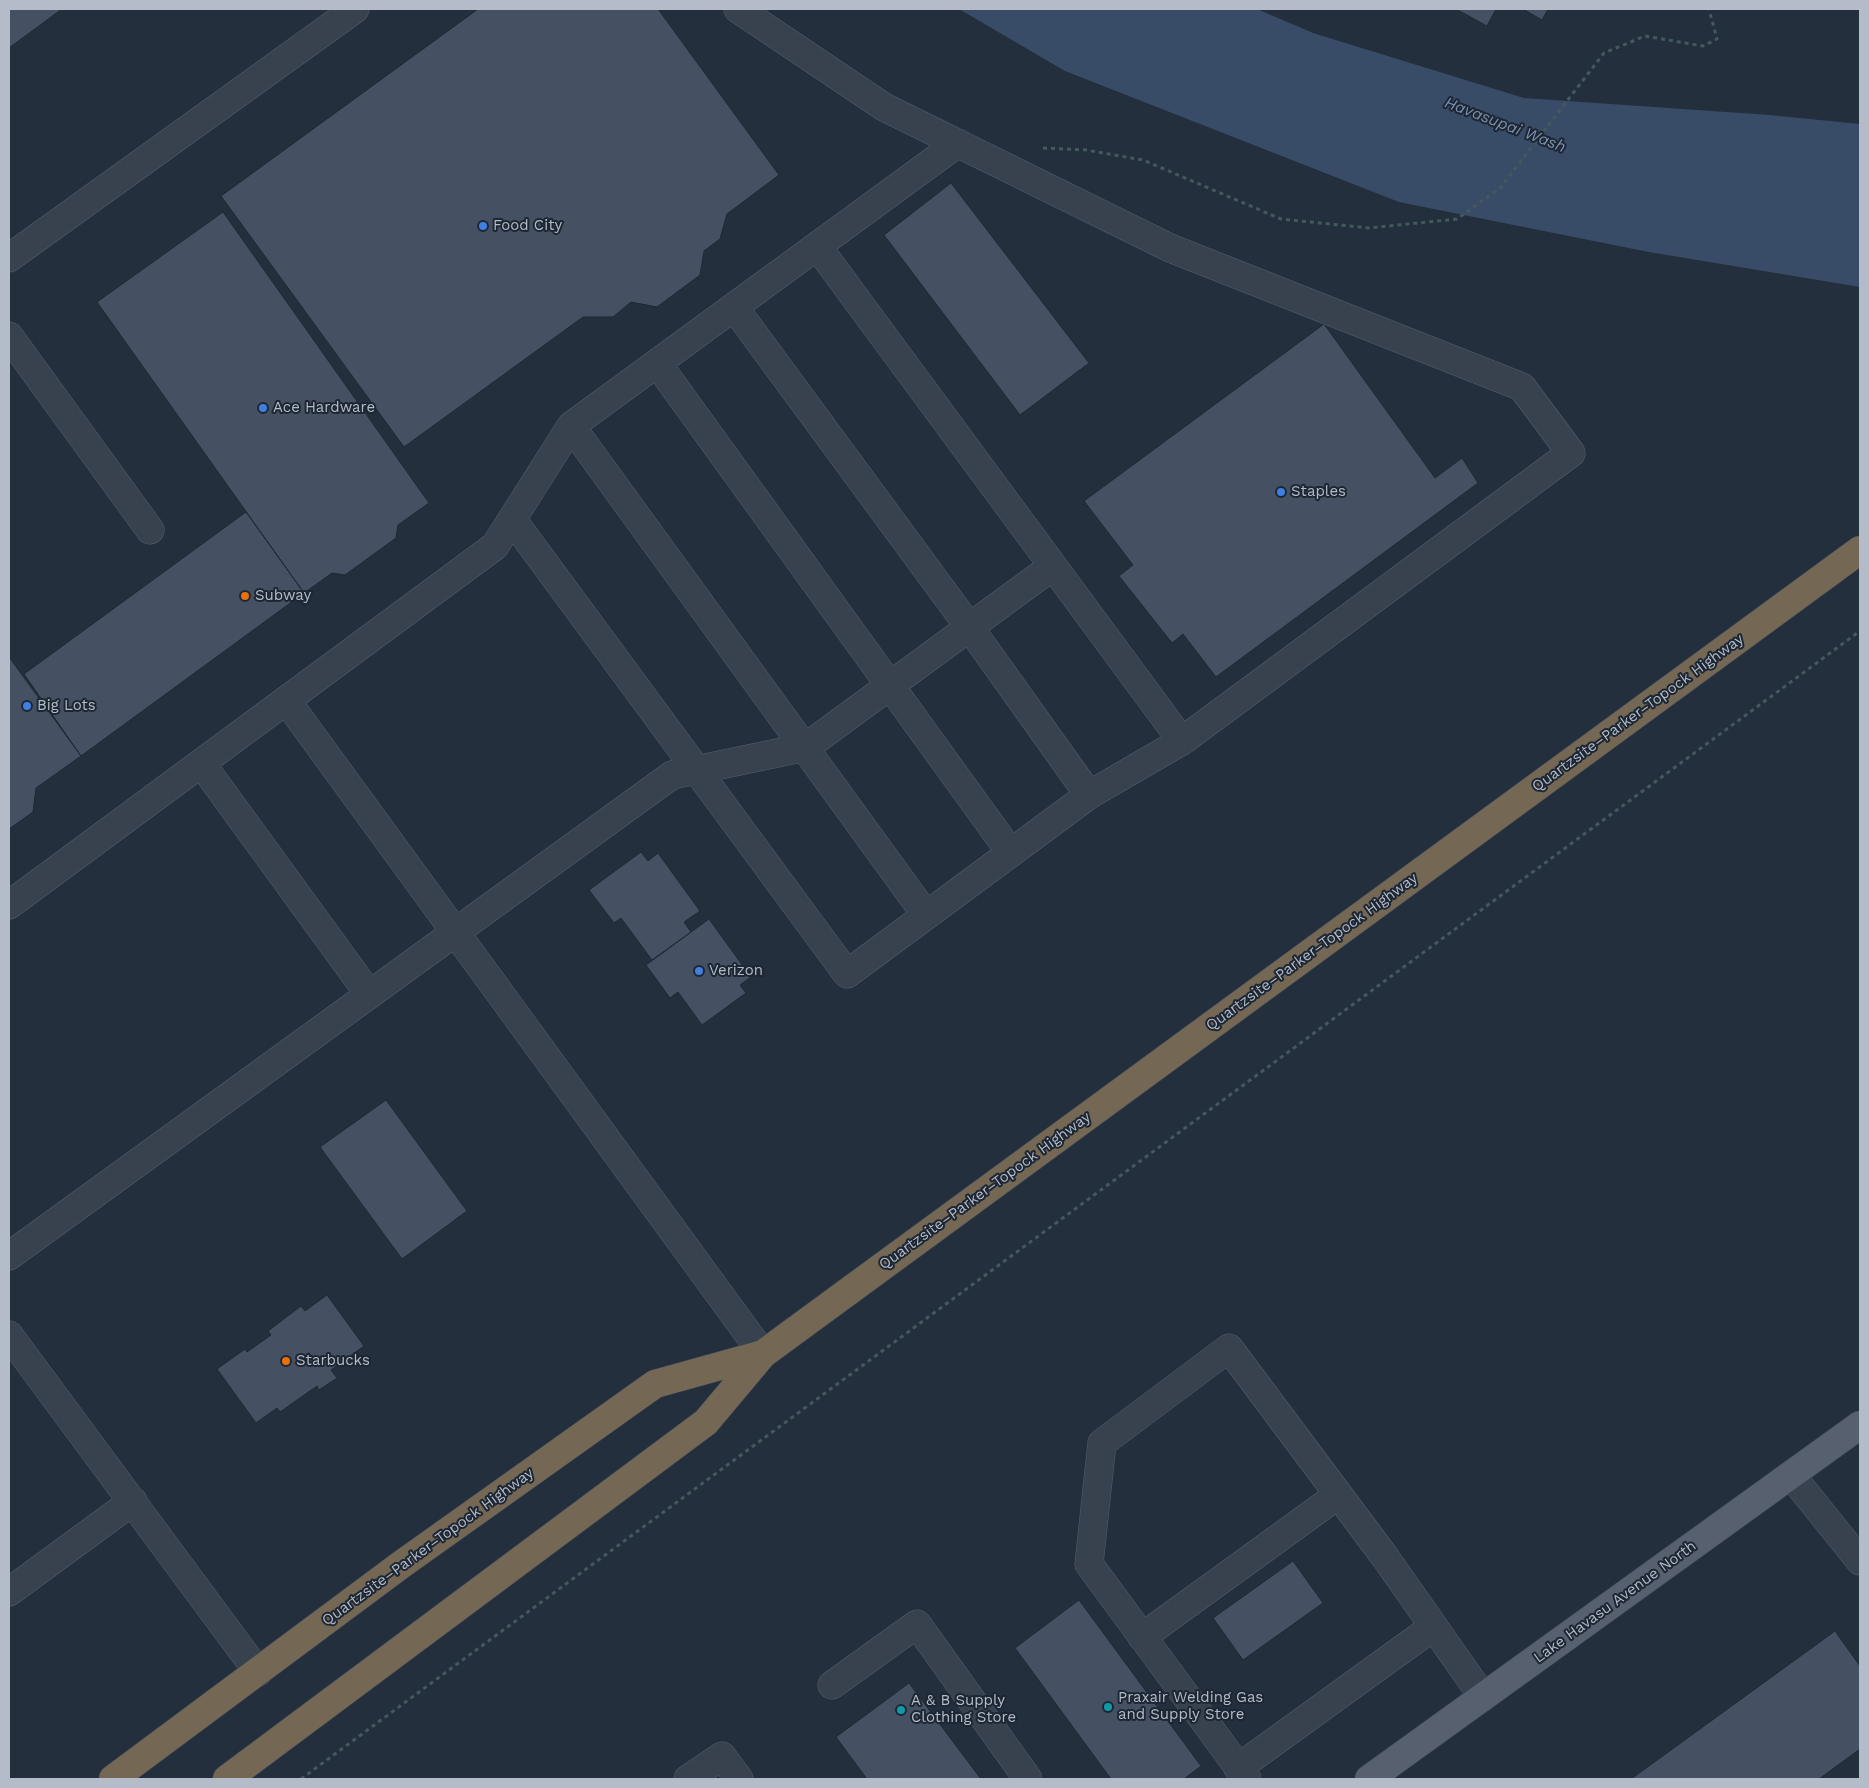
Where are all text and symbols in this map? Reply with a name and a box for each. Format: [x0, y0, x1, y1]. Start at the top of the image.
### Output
water label: Havasupai Wash [1442, 93, 1568, 157]
place label: Food City [493, 217, 562, 235]
marker: Food City [477, 220, 489, 232]
place label: Ace Hardware [273, 399, 375, 417]
marker: Ace Hardware [257, 402, 269, 414]
place label: Staples [1291, 483, 1346, 501]
marker: Staples [1275, 486, 1287, 498]
place label: Subway [255, 587, 311, 605]
marker: Subway [239, 590, 251, 602]
street label: Quartzsite–Parker–Topock Highway [1529, 630, 1747, 796]
place label: Big Lots [37, 697, 96, 715]
marker: Big Lots [21, 700, 33, 712]
street label: Quartzsite–Parker–Topock Highway [1203, 869, 1421, 1035]
place label: Verizon [709, 962, 763, 980]
marker: Verizon [693, 965, 705, 977]
street label: Quartzsite–Parker–Topock Highway [876, 1108, 1094, 1274]
place label: Starbucks [296, 1352, 370, 1370]
marker: Starbucks [280, 1355, 292, 1367]
street label: Quartzsite–Parker–Topock Highway [319, 1464, 537, 1630]
street label: Lake Havasu Avenue North [1530, 1537, 1700, 1667]
place label: Praxair Welding Gas and Supply Store [1118, 1689, 1263, 1724]
place label: A & B Supply Clothing Store [911, 1692, 1016, 1727]
marker: Praxair Welding Gas and Supply Store [1102, 1701, 1114, 1713]
marker: A & B Supply Clothing Store [895, 1704, 907, 1716]

